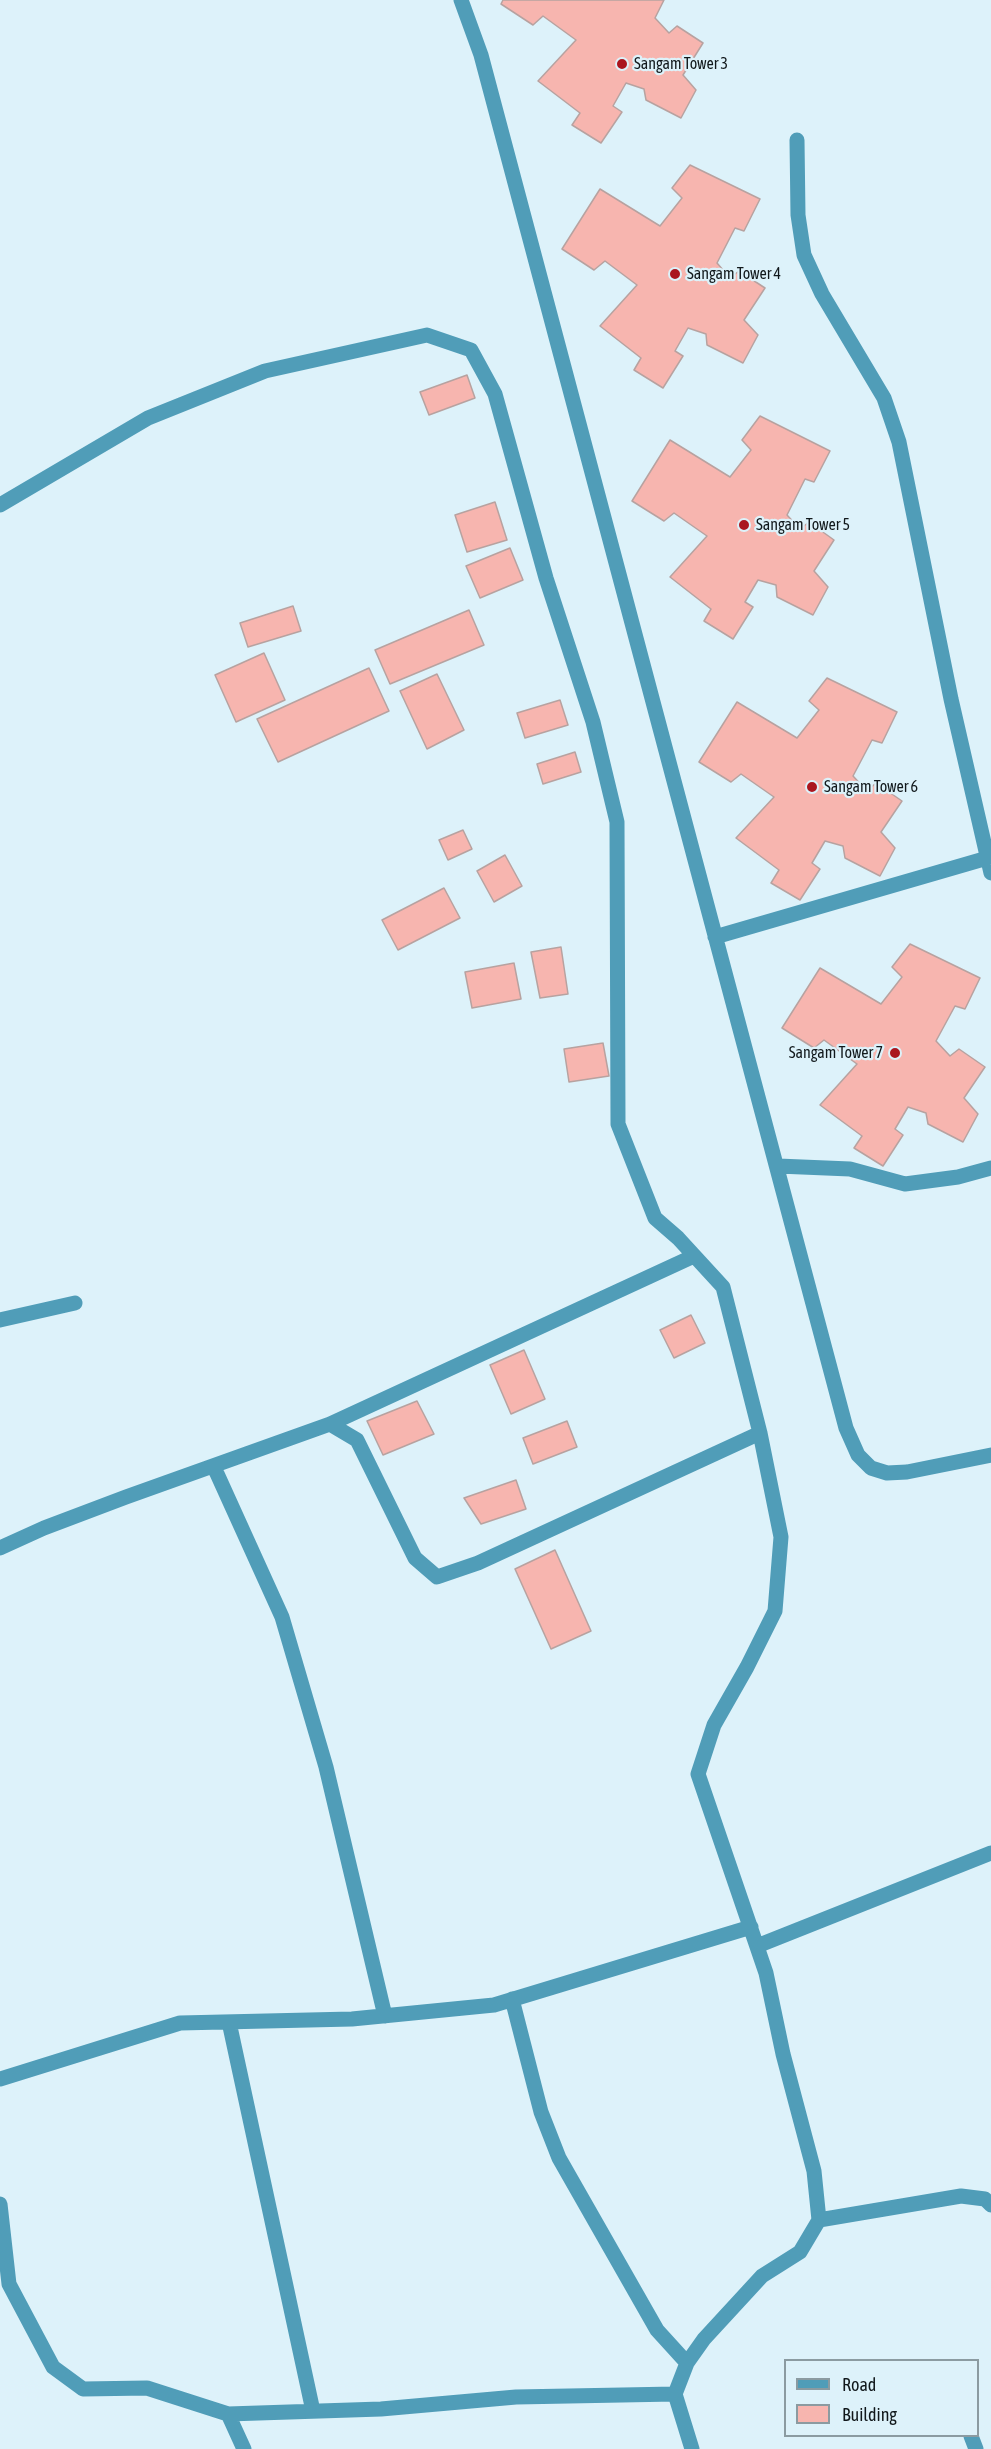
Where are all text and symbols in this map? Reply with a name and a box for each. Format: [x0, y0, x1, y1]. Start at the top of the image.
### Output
place label: Sangam Tower 3 [634, 54, 728, 74]
marker: Sangam Tower 3 [615, 57, 629, 71]
place label: Sangam Tower 4 [687, 264, 781, 284]
marker: Sangam Tower 4 [668, 267, 682, 281]
place label: Sangam Tower 5 [756, 515, 850, 535]
marker: Sangam Tower 5 [737, 518, 751, 532]
place label: Sangam Tower 6 [824, 777, 918, 797]
marker: Sangam Tower 6 [805, 780, 819, 794]
place label: Sangam Tower 7 [789, 1043, 883, 1063]
marker: Sangam Tower 7 [888, 1046, 902, 1060]
legend [784, 2359, 979, 2437]
text: Road [842, 2374, 876, 2395]
text: Building [842, 2404, 897, 2425]

